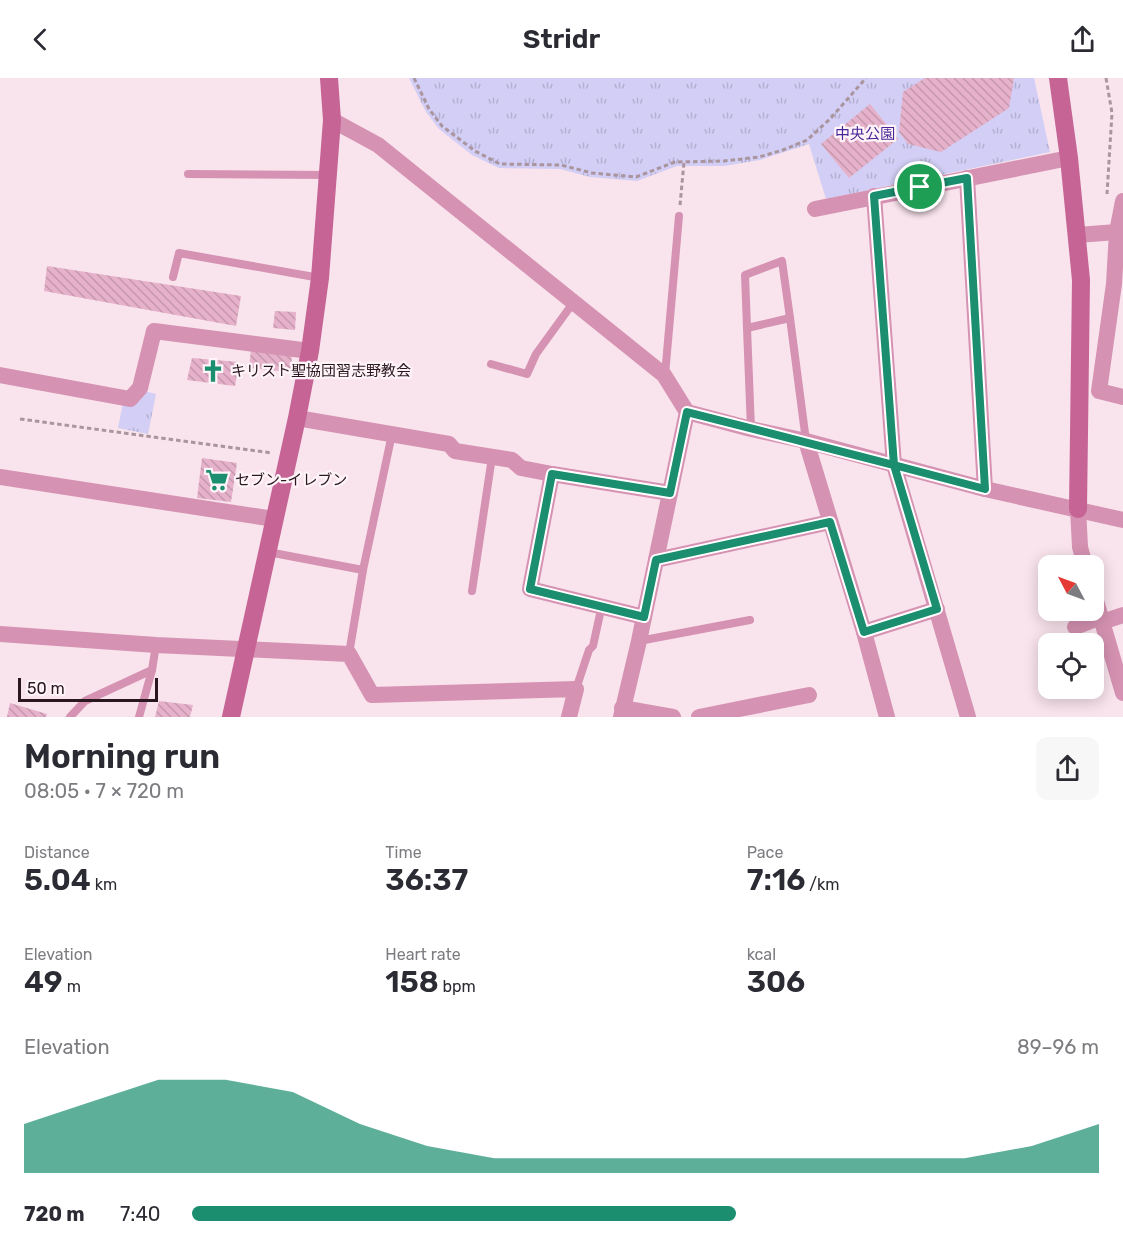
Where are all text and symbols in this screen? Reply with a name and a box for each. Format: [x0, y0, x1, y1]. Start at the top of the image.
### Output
icon: back [24, 23, 57, 56]
text: Stridr [523, 23, 600, 55]
icon: share [1066, 23, 1099, 56]
park label: 中央公園 [835, 125, 895, 143]
pin [894, 161, 945, 212]
icon: arrive [903, 170, 936, 203]
church icon: キリスト聖協団習志野教会 [200, 358, 226, 384]
place label: キリスト聖協団習志野教会 [231, 362, 411, 380]
supermarket icon: セブン-イレブン [204, 467, 230, 493]
place label: セブン-イレブン [235, 471, 347, 489]
north arrow [1038, 555, 1104, 621]
map controls [1038, 555, 1104, 699]
button: locate [1038, 633, 1104, 699]
scale bar [18, 675, 158, 702]
text: 50 m [27, 679, 65, 698]
text: Morning run [24, 737, 220, 776]
button: share [1036, 737, 1099, 800]
text: 08:05 · 7 × 720 m [24, 779, 184, 803]
text: Distance [24, 843, 90, 862]
text: Time [385, 843, 422, 862]
text: Pace [747, 843, 783, 862]
text: 5.04 [24, 862, 91, 898]
text: 36:37 [385, 862, 468, 898]
text: 7:16 [747, 862, 805, 898]
text: km [91, 875, 117, 894]
text: /km [805, 875, 840, 894]
text: Elevation [24, 945, 93, 964]
text: Heart rate [385, 945, 461, 964]
text: kcal [747, 945, 776, 964]
text: 49 [24, 964, 63, 1000]
text: 158 [385, 964, 439, 1000]
text: 306 [747, 964, 805, 1000]
text: m [63, 977, 81, 996]
text: bpm [439, 977, 476, 996]
text: Elevation [24, 1035, 110, 1059]
text: 89–96 m [1017, 1035, 1099, 1059]
text: 720 m [24, 1202, 85, 1226]
text: 7:40 [120, 1202, 161, 1226]

